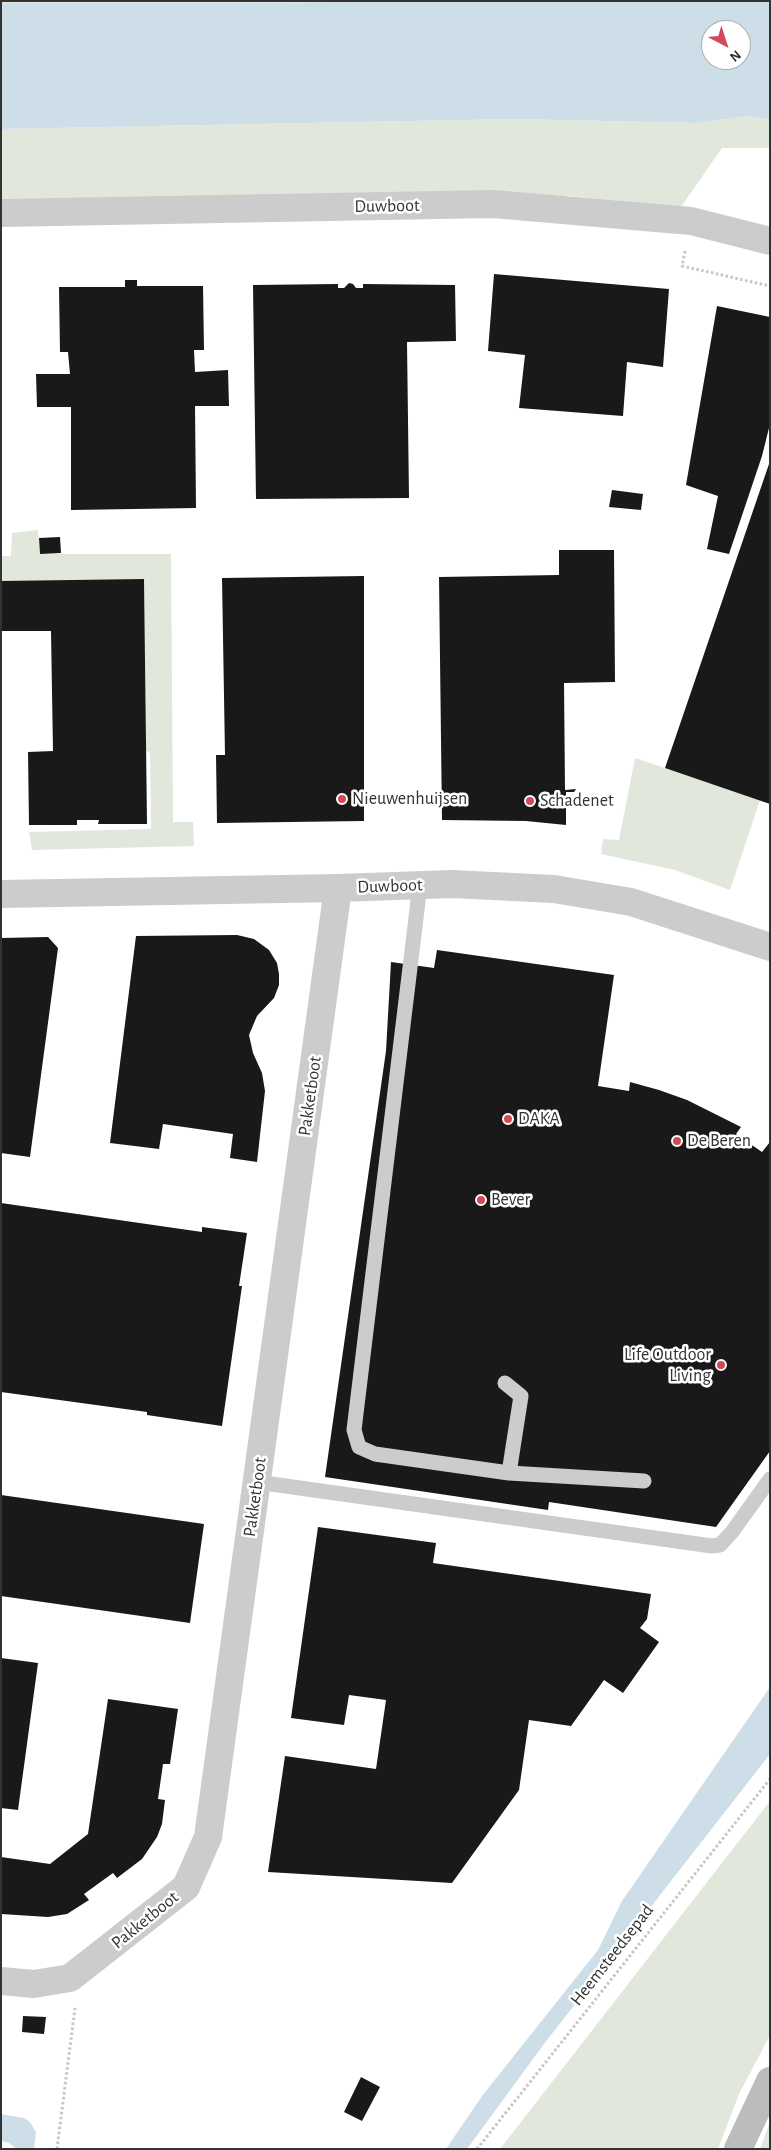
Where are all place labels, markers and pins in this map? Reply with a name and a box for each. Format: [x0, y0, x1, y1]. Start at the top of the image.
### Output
place label: Nieuwenhuijsen [352, 788, 467, 810]
place label: Schadenet [540, 790, 614, 812]
marker: Nieuwenhuijsen [336, 793, 348, 805]
marker: Schadenet [524, 795, 536, 807]
place label: DAKA [518, 1108, 560, 1130]
marker: DAKA [502, 1113, 514, 1125]
place label: De Beren [687, 1130, 751, 1152]
marker: De Beren [671, 1135, 683, 1147]
place label: Bever [491, 1189, 530, 1211]
marker: Bever [475, 1194, 487, 1206]
place label: Life Outdoor Living [624, 1344, 711, 1386]
marker: Life Outdoor Living [715, 1359, 727, 1371]

